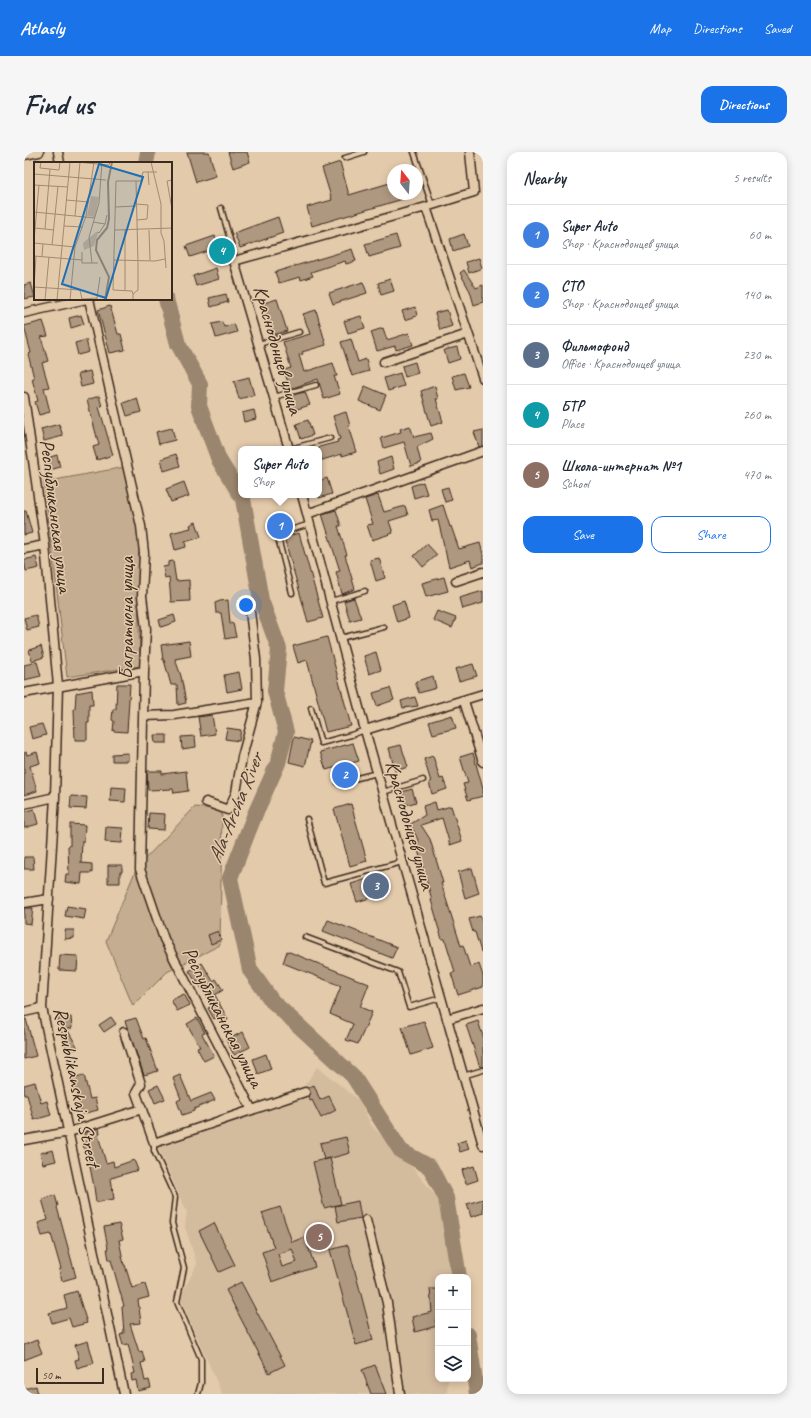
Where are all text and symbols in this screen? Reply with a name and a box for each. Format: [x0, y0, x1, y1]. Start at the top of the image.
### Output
text: Atlasly [20, 16, 64, 40]
text: Map [650, 20, 671, 37]
text: Directions [693, 20, 742, 37]
text: Saved [764, 20, 791, 37]
button: Directions [701, 86, 787, 123]
text: Find us [24, 87, 94, 122]
inset map [34, 162, 172, 300]
north arrow [387, 164, 423, 200]
text: Nearby [523, 168, 566, 189]
text: 5 results [733, 170, 771, 186]
text: Super Auto [561, 217, 617, 236]
text: 1 [533, 227, 539, 243]
text: 60 m [749, 227, 771, 243]
pin: 4 [209, 236, 235, 266]
text: Shop · Краснодонцев улица [561, 236, 678, 252]
text: СТО [561, 277, 583, 296]
street label: Краснодонцев улица [248, 283, 309, 419]
text: 2 [533, 287, 539, 303]
text: 140 m [743, 287, 771, 303]
text: Shop · Краснодонцев улица [561, 296, 678, 312]
text: Фильмофонд [561, 337, 628, 356]
text: 3 [533, 347, 539, 363]
text: 230 m [743, 347, 771, 363]
text: Office · Краснодонцев улица [561, 356, 680, 372]
text: БТР [561, 397, 584, 416]
text: 4 [533, 407, 539, 423]
text: 260 m [743, 407, 771, 423]
text: Place [561, 416, 584, 432]
street label: Республиканская улица [34, 438, 78, 596]
popup [238, 446, 322, 498]
text: Super Auto [252, 455, 308, 474]
text: Школа-интернат №1 [561, 457, 681, 476]
text: 5 [533, 467, 539, 483]
text: 470 m [743, 467, 771, 483]
text: Shop [252, 474, 274, 490]
text: School [561, 476, 589, 492]
pin: 1 [267, 511, 293, 541]
button: Save [523, 516, 643, 553]
button: Share [651, 516, 771, 553]
street label: Багратиона улица [114, 555, 139, 679]
your location [236, 595, 256, 615]
water label: Ala-Archa River [201, 746, 270, 867]
street label: Краснодонцев улица [380, 758, 441, 894]
pin: 2 [332, 760, 358, 790]
pin: 3 [363, 871, 389, 901]
street label: Республиканская улица [177, 943, 270, 1093]
street label: Respublikanskaja Street [48, 1005, 107, 1172]
pin: 5 [306, 1222, 332, 1252]
map controls [435, 1274, 471, 1382]
button: + [435, 1274, 471, 1310]
button: − [435, 1310, 471, 1346]
button: layers [435, 1346, 471, 1382]
scale bar [36, 1366, 104, 1385]
text: 50 m [42, 1368, 61, 1382]

